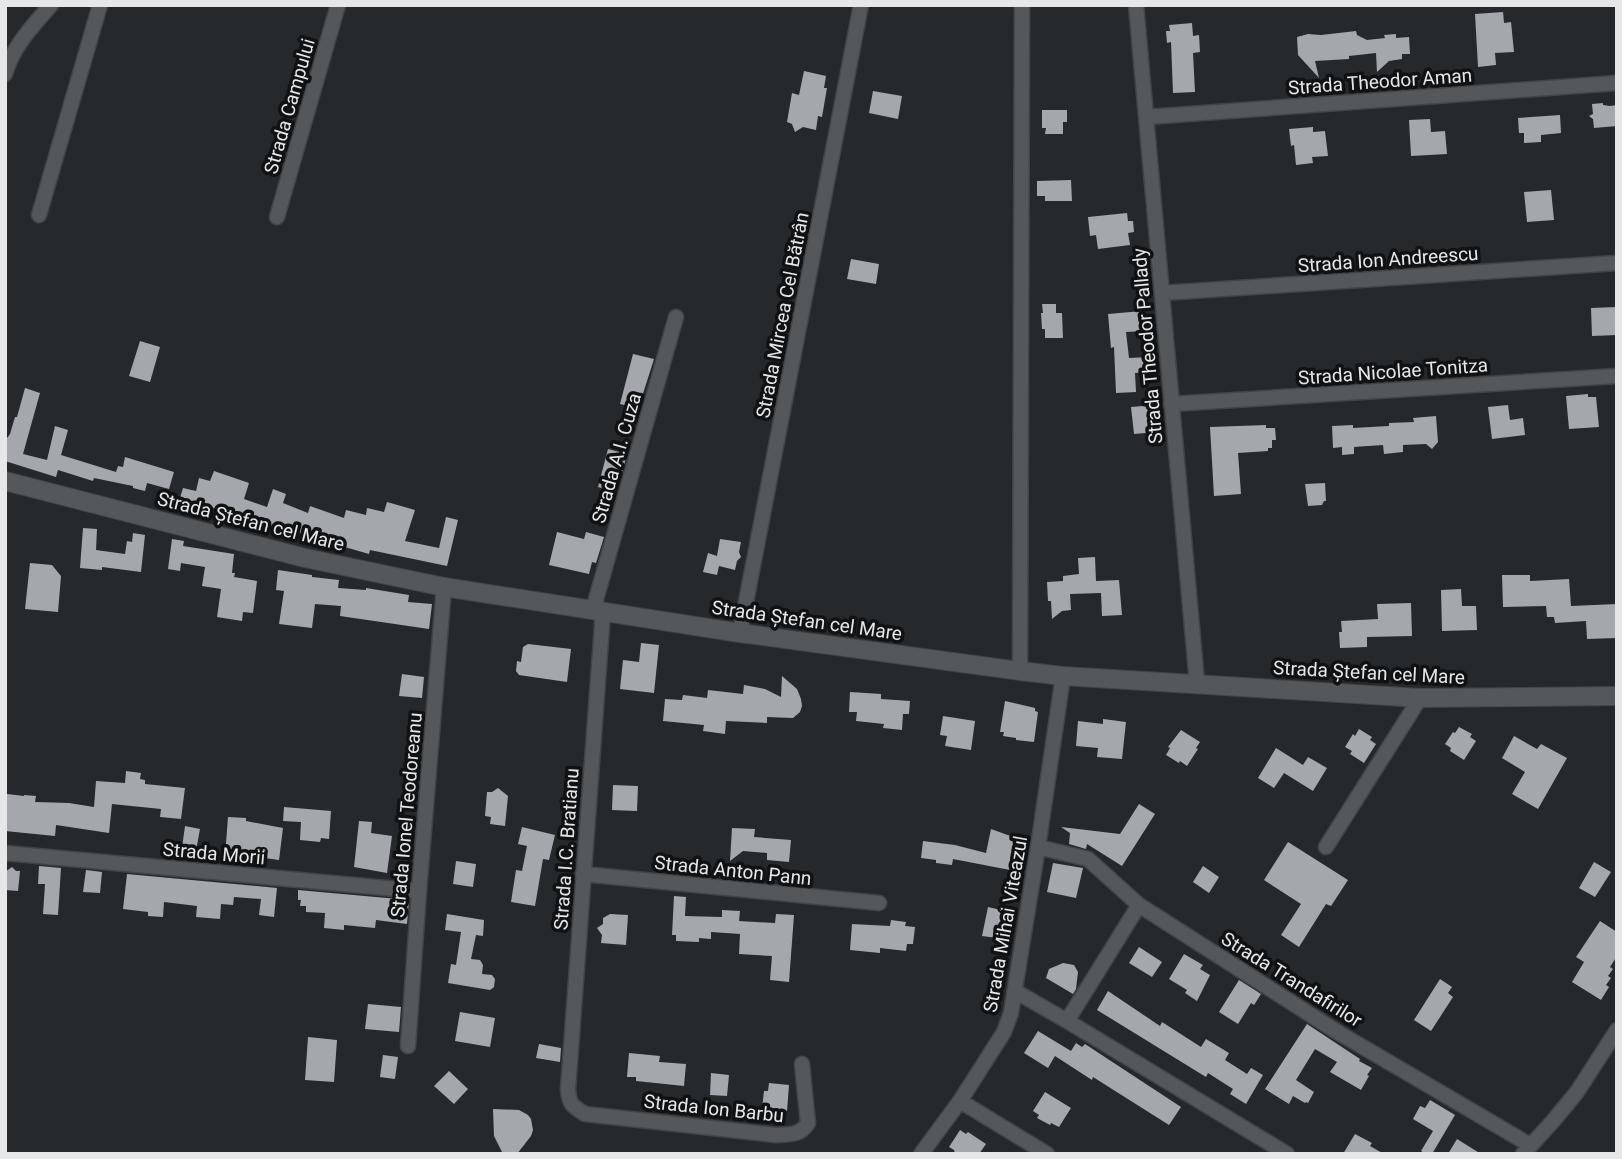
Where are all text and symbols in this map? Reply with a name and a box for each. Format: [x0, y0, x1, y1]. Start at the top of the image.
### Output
street label: Strada Campului [259, 36, 320, 177]
street label: Strada Theodor Aman [1287, 64, 1473, 99]
street label: Strada Mircea Cel Bătrân [751, 210, 814, 420]
street label: Strada Ion Andreescu [1297, 242, 1479, 277]
street label: Strada Theodor Pallady [1127, 247, 1168, 445]
street label: Strada Nicolae Tonitza [1297, 353, 1489, 390]
street label: Strada A.I. Cuza [587, 390, 646, 526]
street label: Strada Ștefan cel Mare [155, 487, 347, 556]
street label: Strada Ștefan cel Mare [710, 596, 904, 645]
street label: Strada Ștefan cel Mare [1273, 656, 1465, 689]
street label: Strada Ionel Teodoreanu [386, 712, 427, 919]
street label: Strada I.C. Bratianu [549, 767, 584, 931]
street label: Strada Mihai Viteazul [979, 834, 1032, 1014]
street label: Strada Morii [162, 838, 266, 869]
street label: Strada Anton Pann [653, 851, 813, 890]
street label: Strada Trandafirilor [1217, 927, 1367, 1032]
street label: Strada Ion Barbu [643, 1090, 785, 1127]

